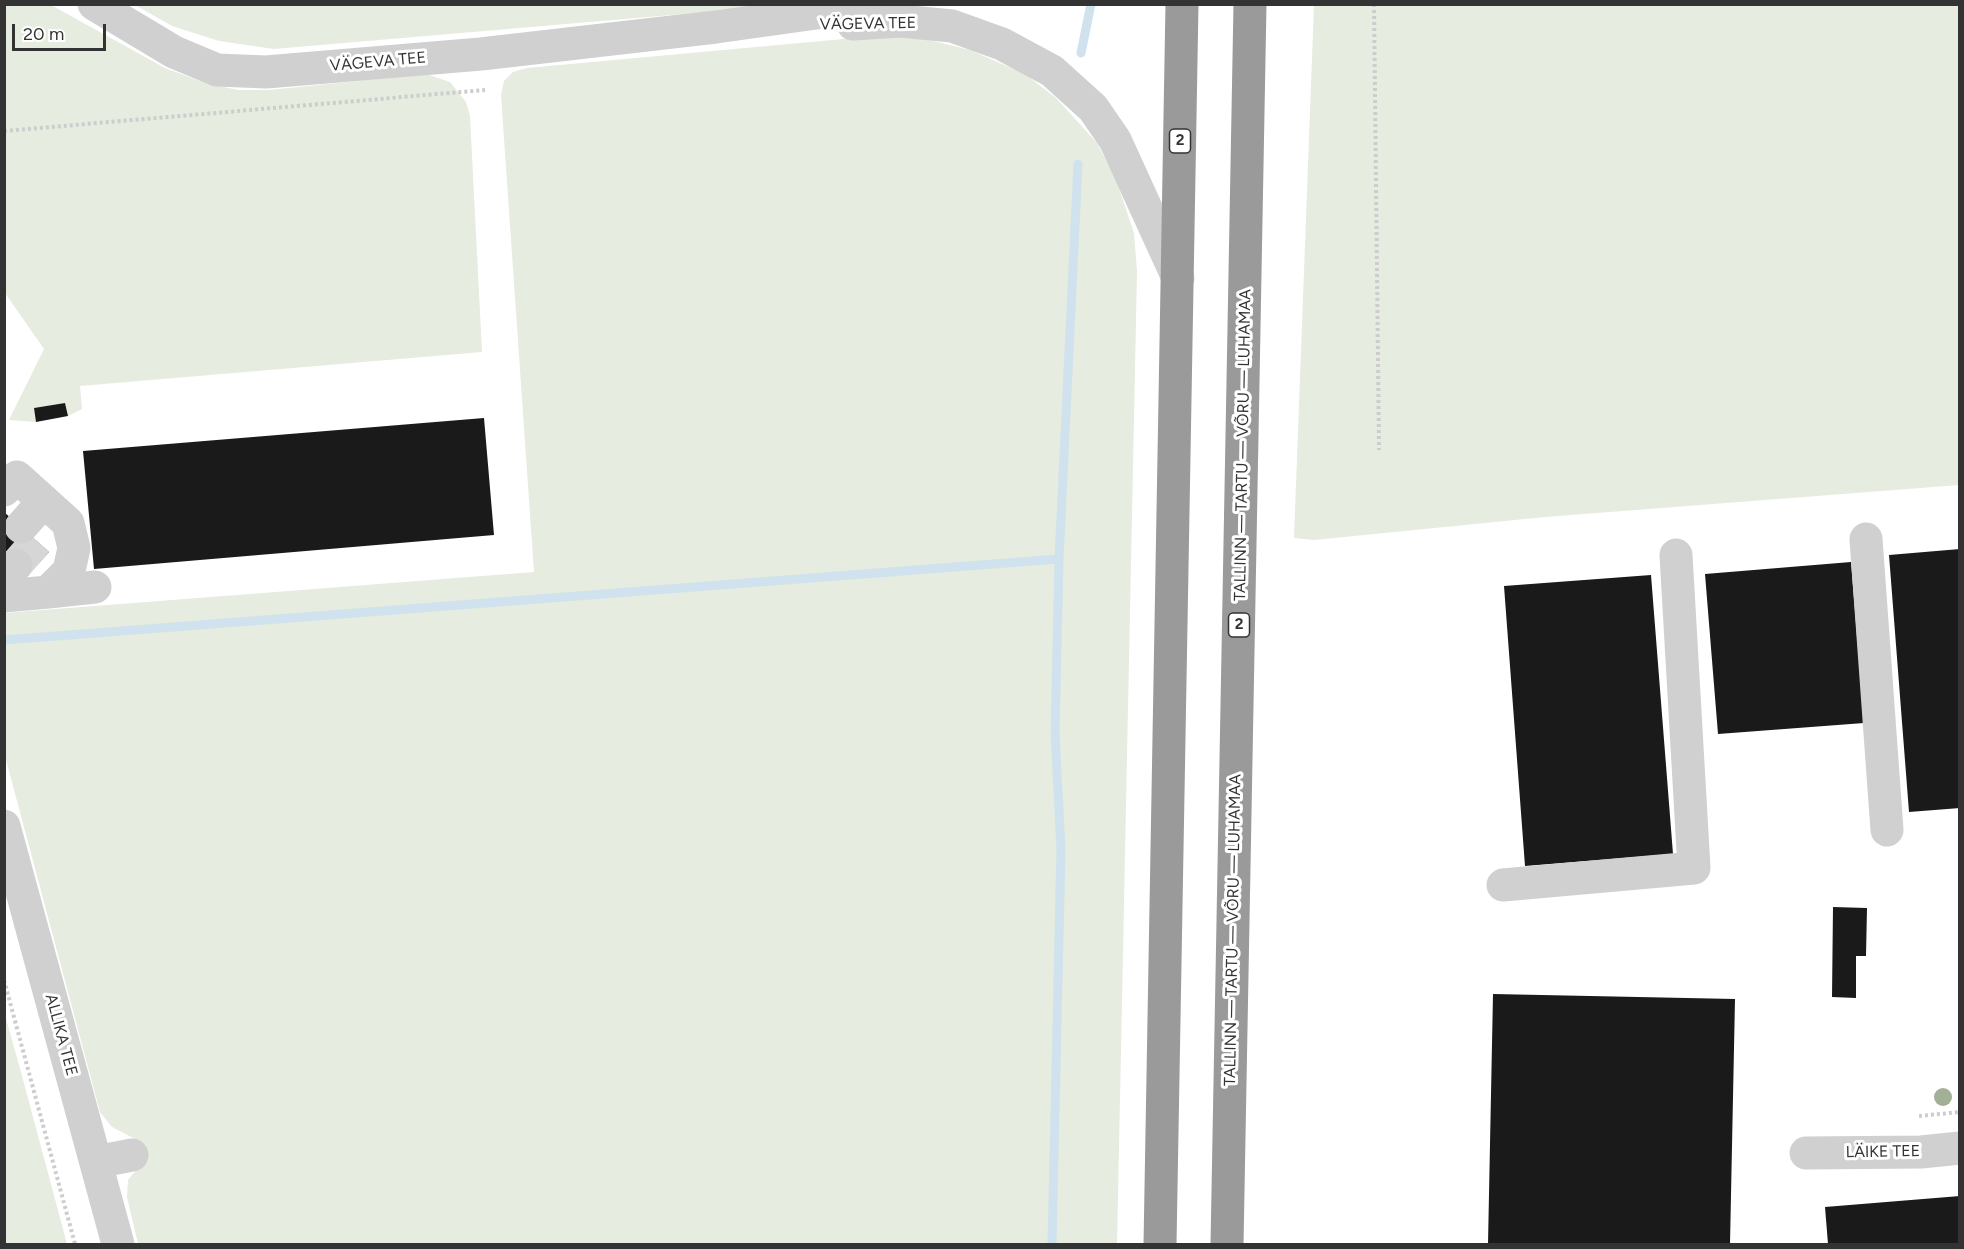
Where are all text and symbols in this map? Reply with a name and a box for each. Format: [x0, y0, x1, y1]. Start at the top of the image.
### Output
scale bar [15, 12, 110, 50]
street label: VÄGEVA TEE [820, 14, 916, 34]
text: 20 m [23, 23, 64, 45]
street label: VÄGEVA TEE [329, 48, 427, 76]
road number: 2 [1170, 129, 1190, 153]
street label: TALLINN — TARTU — VÕRU — LUHAMAA [1231, 289, 1255, 601]
road number: 2 [1228, 613, 1250, 637]
street label: TALLINN — TARTU — VÕRU — LUHAMAA [1221, 774, 1245, 1086]
street label: ALLIKA TEE [41, 992, 81, 1078]
street label: LÄIKE TEE [1846, 1142, 1920, 1162]

